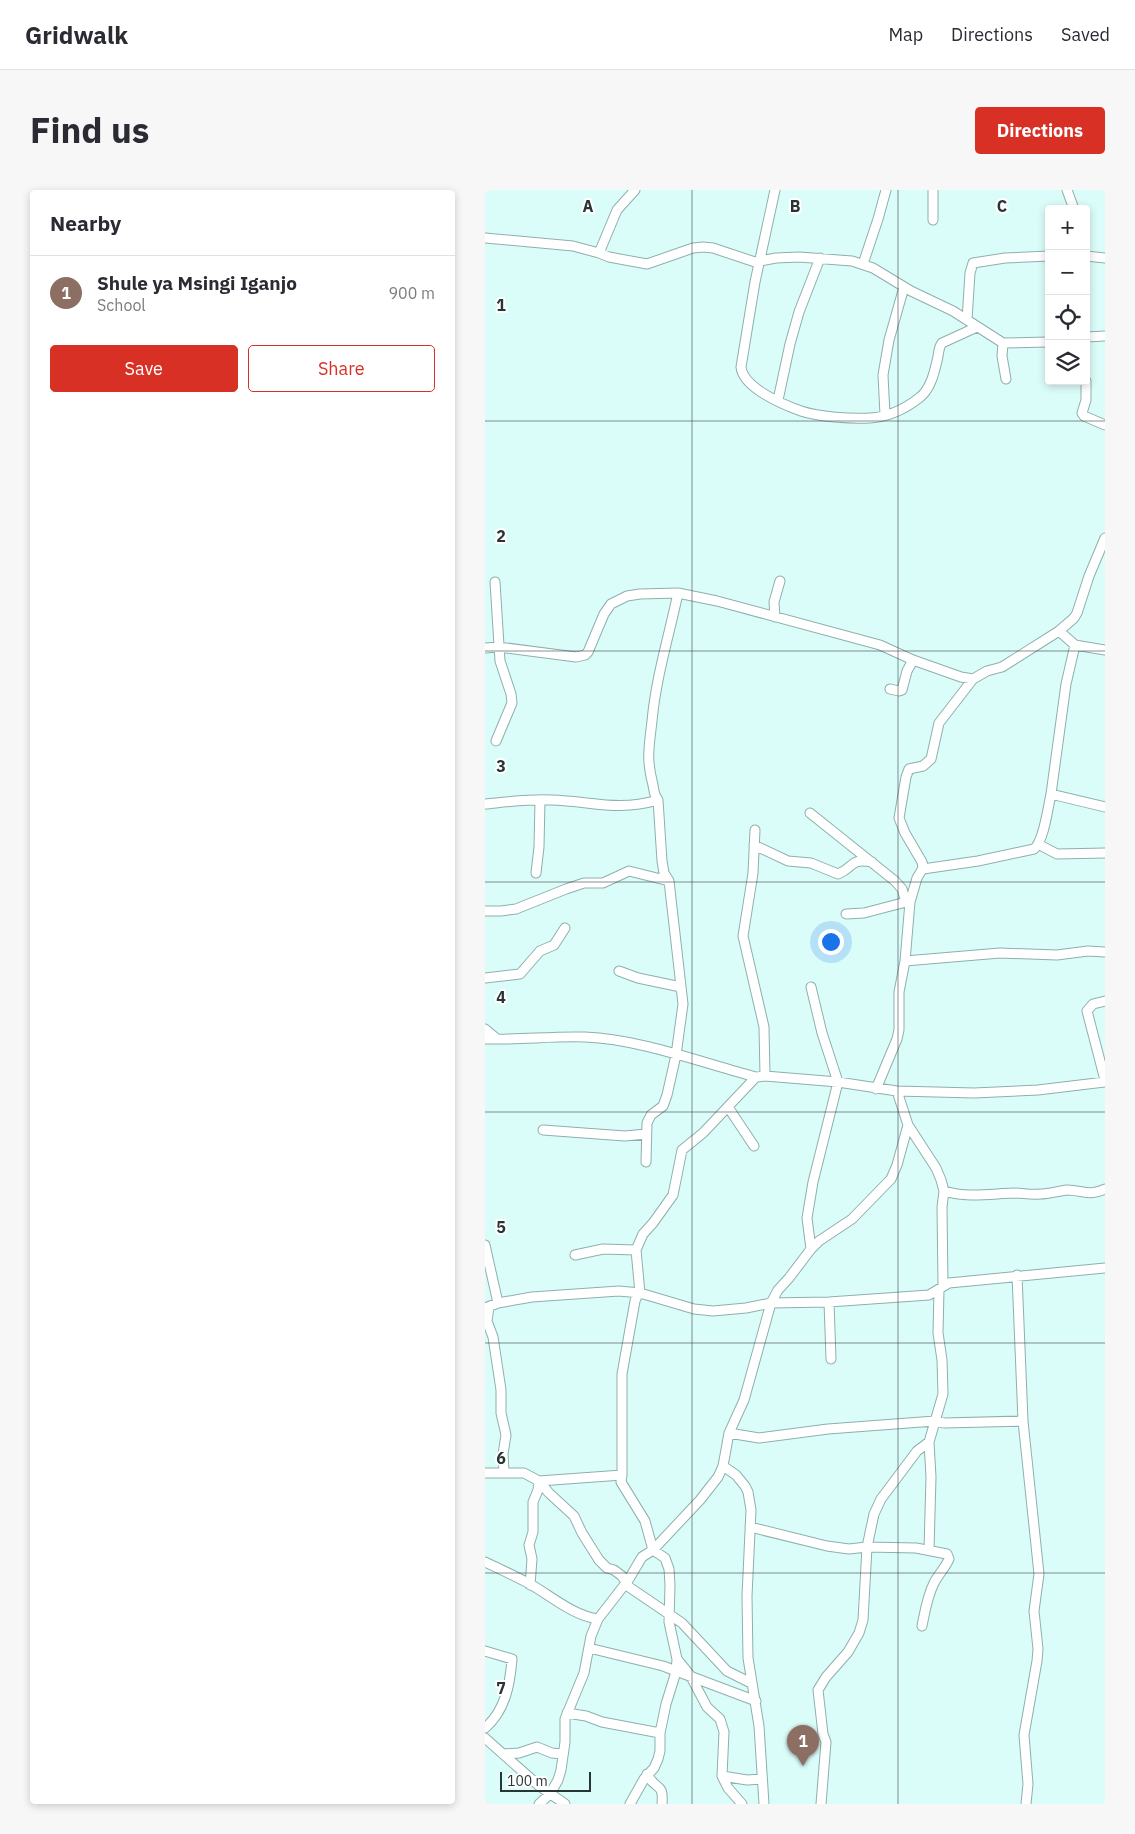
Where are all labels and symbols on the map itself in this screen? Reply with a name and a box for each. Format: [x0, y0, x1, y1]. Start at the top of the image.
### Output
text: A [583, 196, 594, 216]
text: B [790, 196, 801, 216]
text: C [997, 196, 1007, 216]
text: 1 [496, 295, 506, 315]
text: 2 [496, 526, 506, 546]
text: 3 [496, 756, 506, 776]
your location [818, 929, 844, 955]
text: 4 [496, 987, 506, 1007]
text: 5 [496, 1217, 506, 1237]
text: 6 [496, 1448, 506, 1468]
text: 7 [496, 1678, 506, 1698]
pin: 1 [787, 1725, 819, 1766]
scale bar [500, 1769, 591, 1792]

